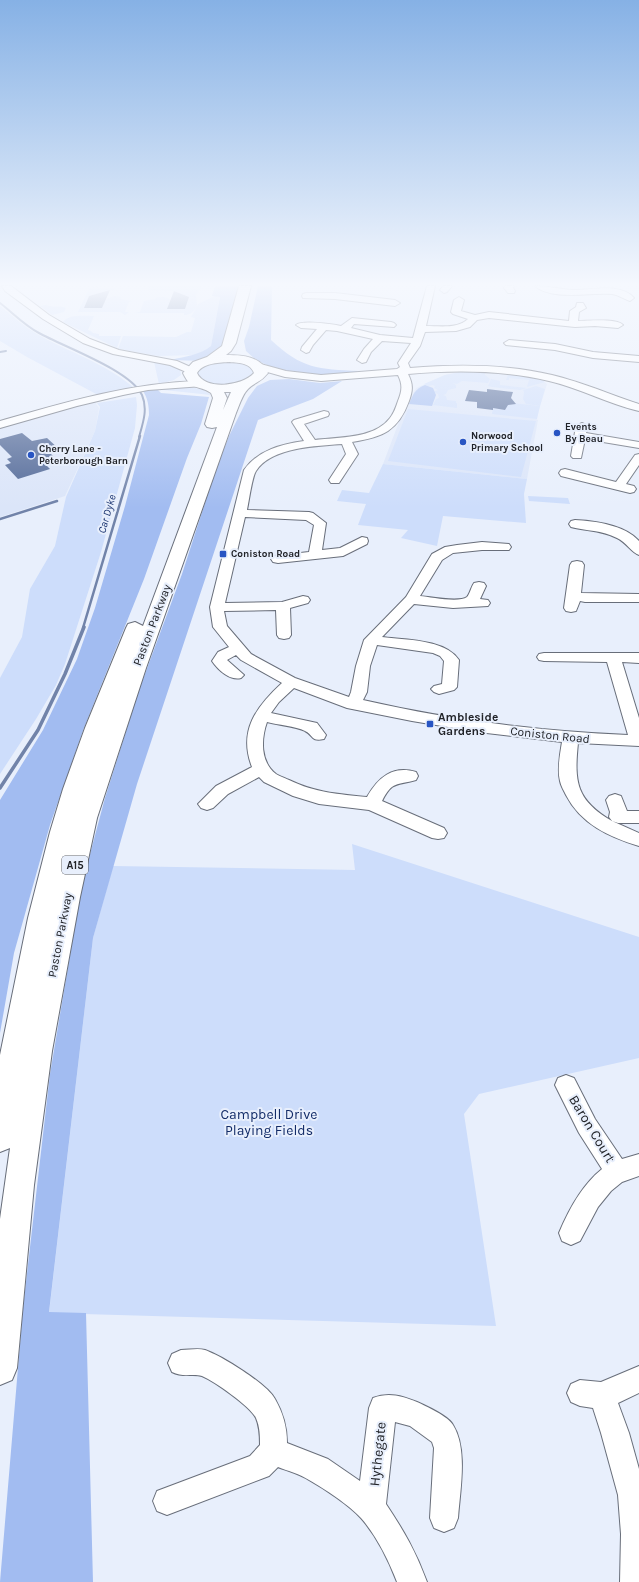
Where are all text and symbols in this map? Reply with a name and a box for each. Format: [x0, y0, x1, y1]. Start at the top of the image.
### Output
place label: Events By Beau [565, 421, 603, 445]
marker: Events By Beau [552, 428, 562, 438]
place label: Norwood Primary School [471, 430, 543, 454]
marker: Norwood Primary School [458, 437, 468, 447]
place label: Cherry Lane - Peterborough Barn [39, 443, 128, 467]
marker: Cherry Lane - Peterborough Barn [26, 450, 36, 460]
water label: Car Dyke [95, 493, 119, 535]
place label: Coniston Road [231, 548, 300, 560]
marker: Coniston Road [218, 549, 228, 559]
street label: Paston Parkway [130, 582, 174, 668]
place label: Ambleside Gardens [438, 710, 498, 738]
marker: Ambleside Gardens [425, 719, 435, 729]
street label: Coniston Road [510, 724, 590, 746]
road number: A15 [62, 856, 88, 874]
street label: Paston Parkway [45, 891, 75, 979]
street label: Baron Court [565, 1092, 619, 1166]
park label: Campbell Drive Playing Fields [221, 1106, 317, 1139]
street label: Hythegate [366, 1421, 390, 1487]

